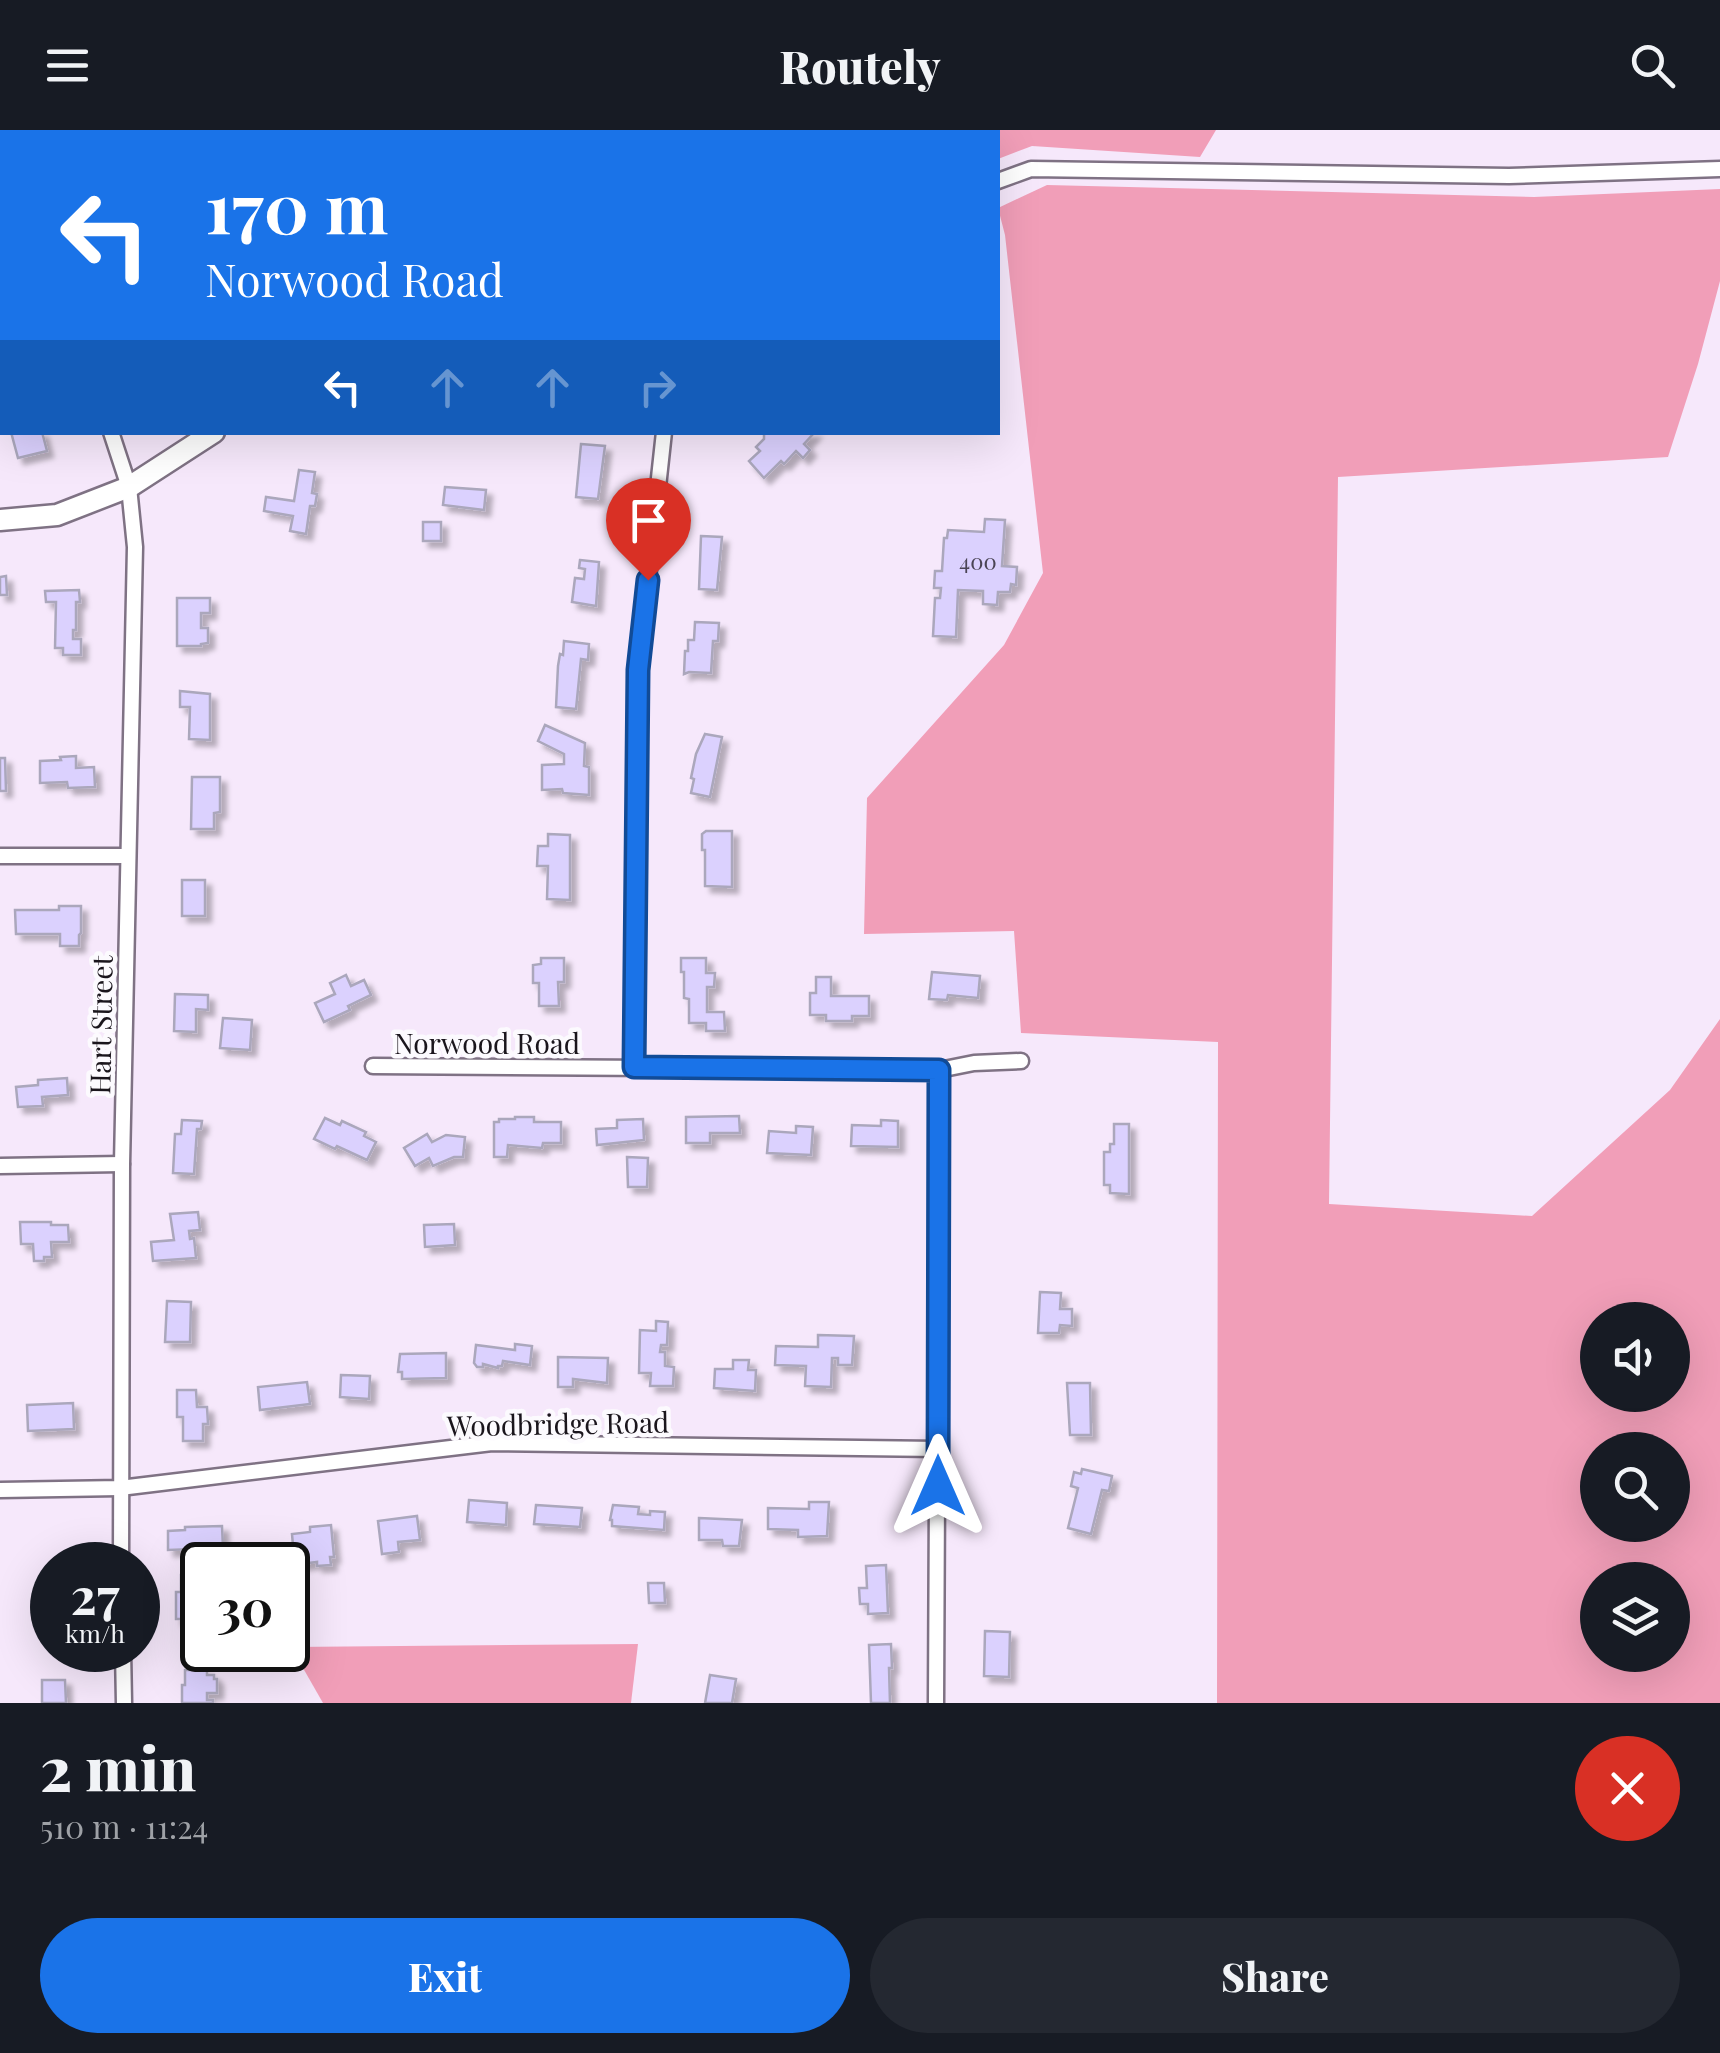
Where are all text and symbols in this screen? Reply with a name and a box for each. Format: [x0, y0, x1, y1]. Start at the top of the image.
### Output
text: Routely [779, 35, 941, 95]
icon: menu [40, 38, 95, 93]
icon: search [1625, 38, 1680, 93]
text: 170 m [205, 158, 388, 252]
icon: left [40, 170, 170, 300]
text: Norwood Road [205, 248, 504, 308]
icon: left [315, 360, 370, 415]
icon: ahead [420, 360, 475, 415]
icon: ahead [525, 360, 580, 415]
icon: right [630, 360, 685, 415]
pin [606, 478, 691, 581]
icon: arrive [621, 493, 676, 548]
house number: 400 [959, 546, 997, 576]
street label: Hart Street [80, 954, 120, 1095]
street label: Norwood Road [394, 1024, 580, 1061]
map controls [1580, 1302, 1690, 1672]
button: sound [1580, 1302, 1690, 1412]
street label: Woodbridge Road [445, 1403, 670, 1443]
button: search [1580, 1432, 1690, 1542]
position arrow [886, 1434, 990, 1538]
speed limit sign: 30 [180, 1542, 310, 1672]
text: 27 [71, 1561, 119, 1628]
button: layers [1580, 1562, 1690, 1672]
text: km/h [65, 1616, 125, 1649]
text: 2 min [40, 1726, 196, 1806]
button: close [1575, 1736, 1680, 1841]
text: 510 m · 11:24 [40, 1804, 208, 1847]
button: Exit [40, 1918, 850, 2033]
button: Share [870, 1918, 1680, 2033]

